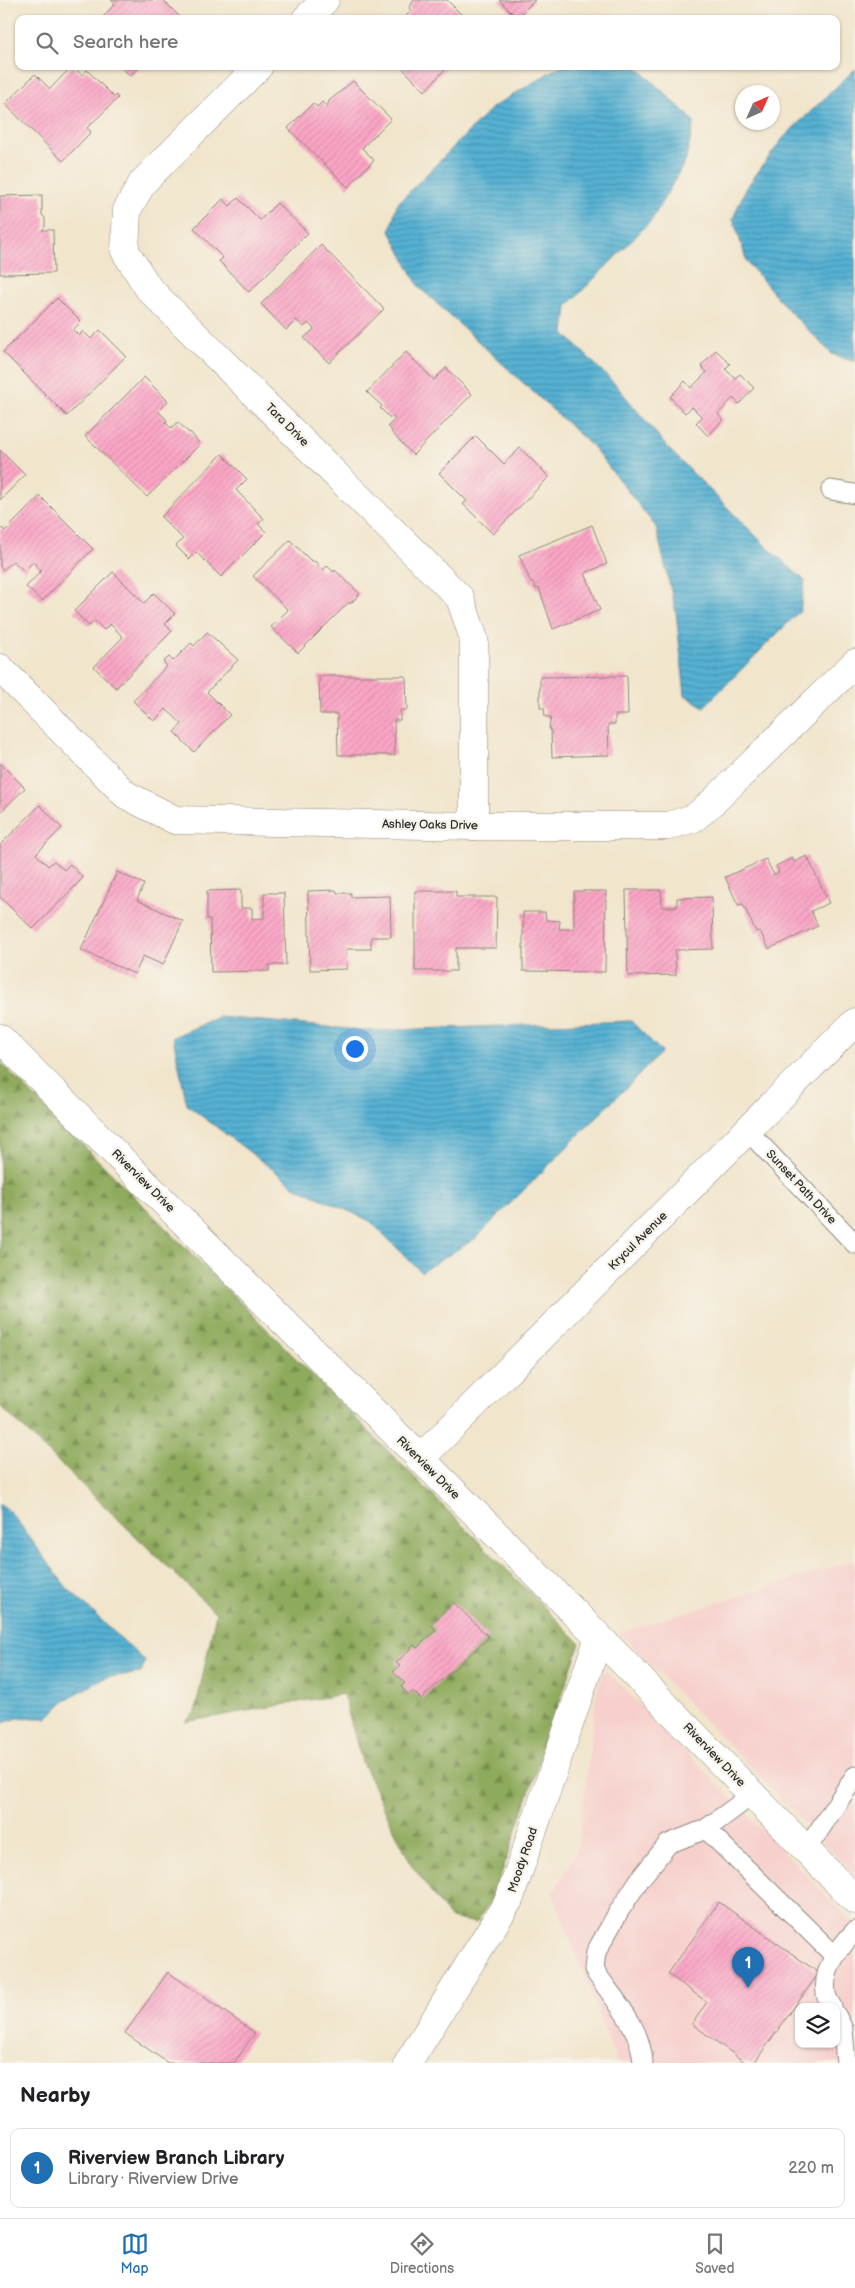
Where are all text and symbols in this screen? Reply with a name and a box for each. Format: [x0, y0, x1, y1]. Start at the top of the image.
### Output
search box [15, 15, 840, 70]
icon: search [33, 29, 61, 57]
text: Search here [73, 31, 178, 54]
north arrow [735, 85, 780, 130]
street label: Tara Drive [262, 400, 312, 450]
street label: Ashley Oaks Drive [382, 817, 478, 833]
your location [342, 1036, 368, 1062]
street label: Riverview Drive [108, 1146, 178, 1216]
street label: Sunset Path Drive [763, 1147, 839, 1227]
street label: Krycul Avenue [605, 1208, 671, 1274]
street label: Riverview Drive [393, 1433, 463, 1503]
street label: Riverview Drive [680, 1720, 748, 1790]
street label: Moody Road [505, 1825, 541, 1894]
pin: 1 [732, 1947, 764, 1988]
map controls [795, 2003, 840, 2048]
button: layers [795, 2003, 840, 2048]
text: Nearby [20, 2083, 90, 2108]
text: Riverview Branch Library [68, 2147, 284, 2170]
text: 1 [34, 2159, 40, 2178]
text: 220 m [788, 2159, 834, 2178]
text: Library · Riverview Drive [68, 2170, 239, 2189]
tab: Map [121, 2230, 149, 2277]
tab: Directions [390, 2230, 454, 2277]
tab: Saved [695, 2230, 734, 2277]

